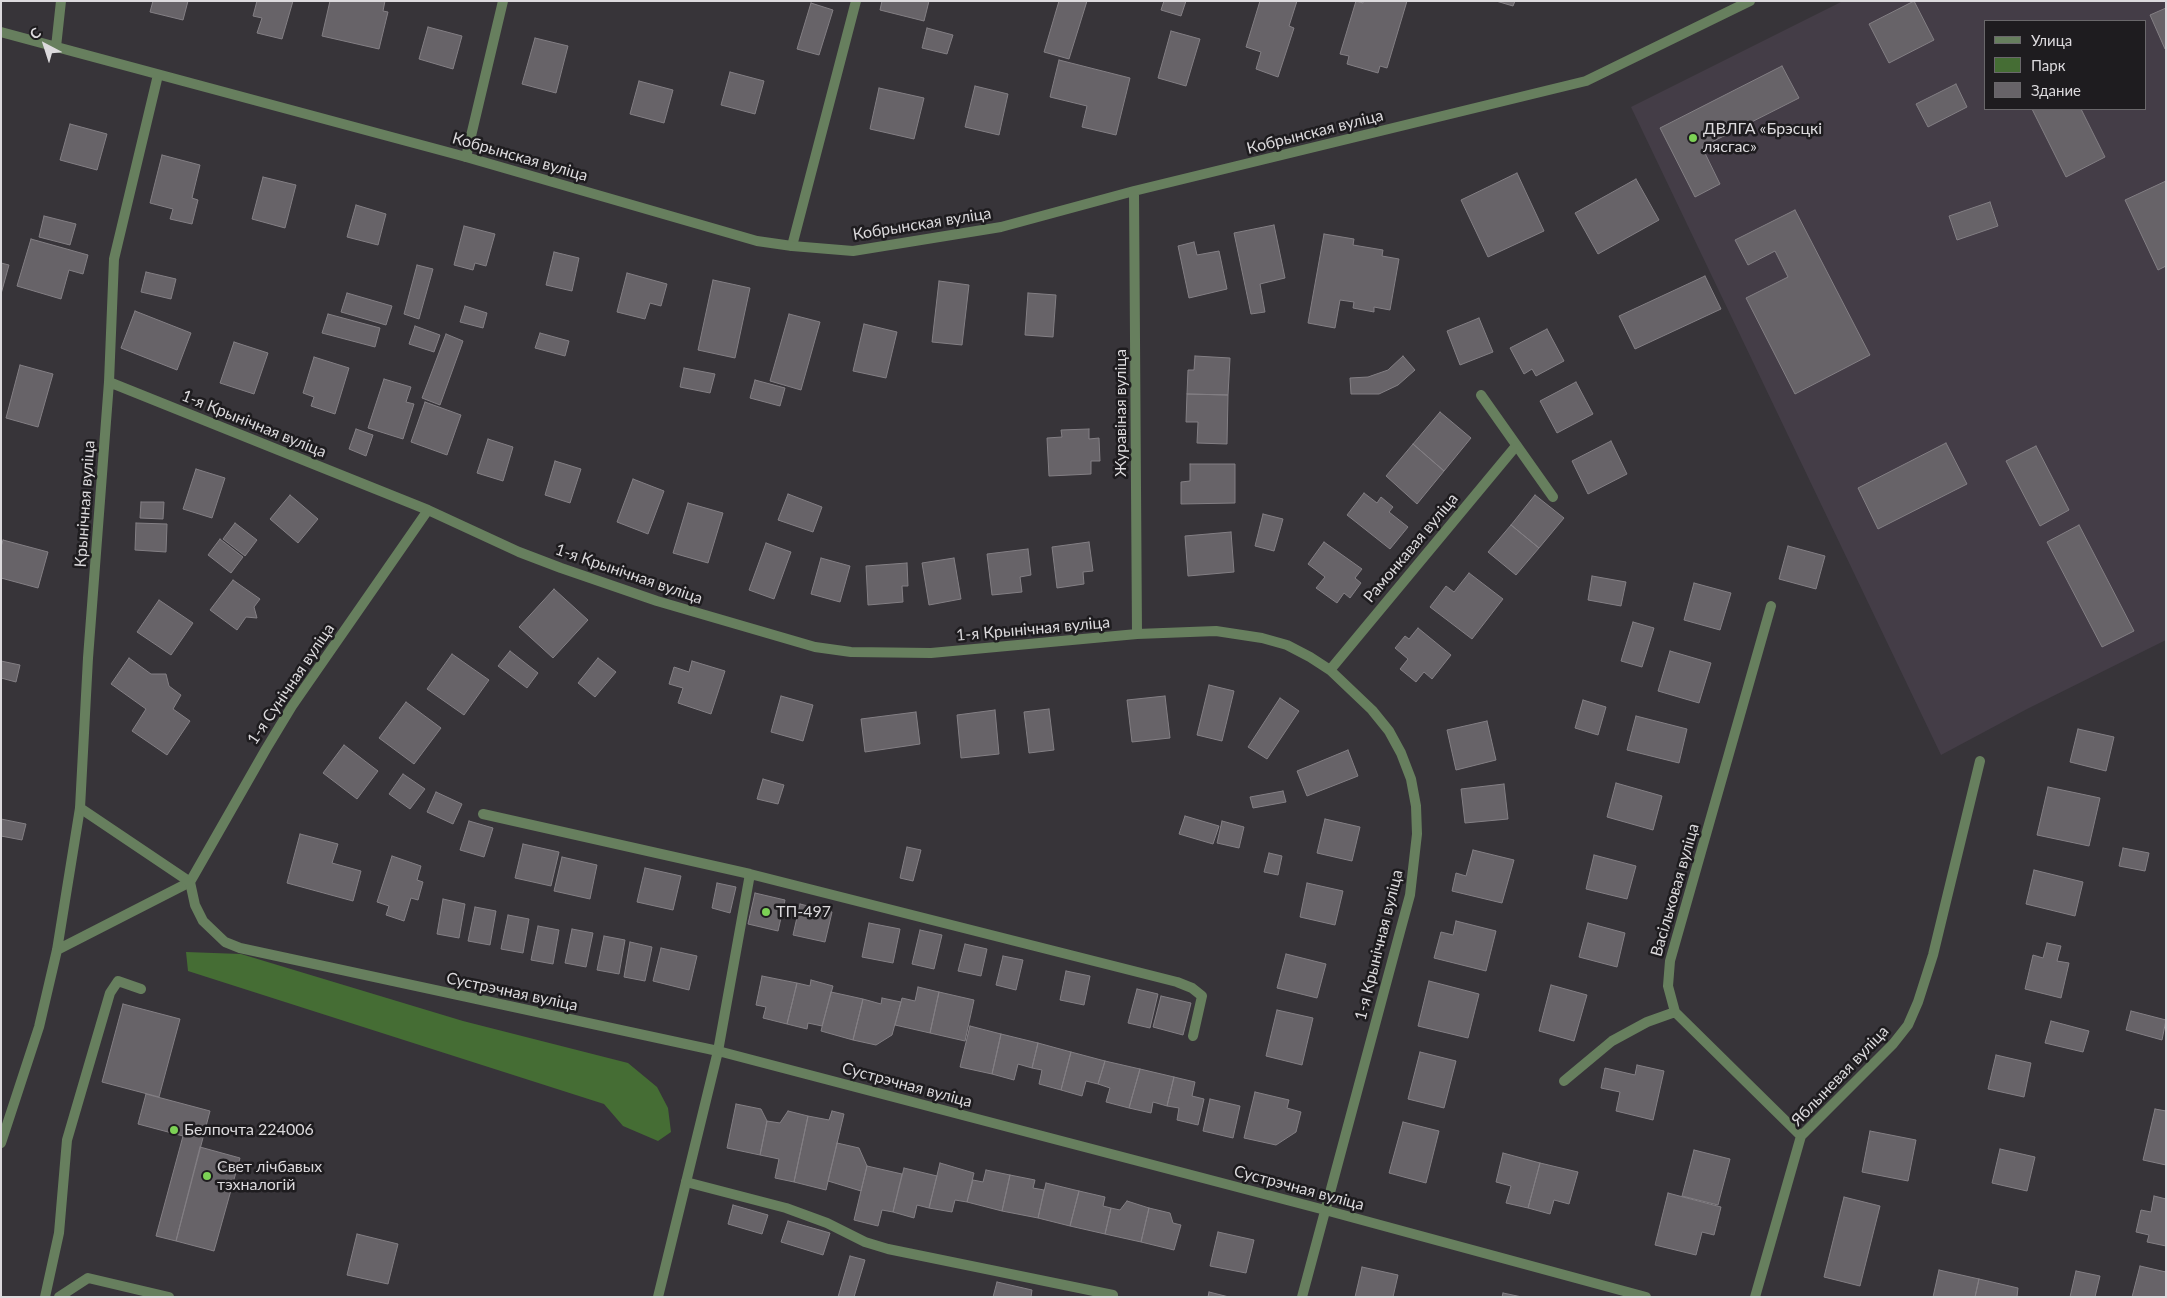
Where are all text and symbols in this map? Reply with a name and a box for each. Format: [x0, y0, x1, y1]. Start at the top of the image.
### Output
north arrow [20, 20, 70, 70]
legend [1984, 20, 2147, 110]
text: С [26, 24, 44, 43]
text: Улица [2031, 31, 2072, 49]
text: Парк [2031, 56, 2065, 74]
text: Здание [2031, 81, 2081, 99]
street label: Кобрынская вуліца [1245, 106, 1385, 158]
place label: ДВЛГА «Брэсцкі лясгас» [1703, 119, 1822, 157]
street label: Кобрынская вуліца [450, 128, 590, 186]
marker: ДВЛГА «Брэсцкі лясгас» [1687, 132, 1699, 144]
street label: Кобрынская вуліца [851, 204, 993, 244]
street label: Журавіная вуліца [1111, 349, 1131, 477]
street label: 1-я Крынічная вуліца [179, 386, 329, 462]
street label: Крынічная вуліца [71, 440, 99, 568]
street label: Рамонкавая вуліца [1360, 489, 1462, 607]
street label: 1-я Крынічная вуліца [553, 540, 705, 608]
street label: 1-я Крынічная вуліца [955, 613, 1111, 645]
street label: 1-я Сунічная вуліца [243, 620, 339, 748]
street label: Васільковая вуліца [1647, 821, 1703, 959]
street label: 1-я Крынічная вуліца [1351, 868, 1407, 1022]
place label: ТП-497 [776, 902, 831, 922]
marker: ТП-497 [760, 906, 772, 918]
street label: Сустрэчная вуліца [444, 969, 580, 1015]
street label: Яблыневая вуліца [1787, 1022, 1893, 1130]
street label: Сустрэчная вуліца [840, 1058, 974, 1112]
place label: Белпочта 224006 [184, 1120, 314, 1140]
marker: Белпочта 224006 [168, 1124, 180, 1136]
place label: Свет лічбавых тэхналогій [217, 1157, 322, 1195]
street label: Сустрэчная вуліца [1232, 1161, 1366, 1215]
marker: Свет лічбавых тэхналогій [201, 1170, 213, 1182]

